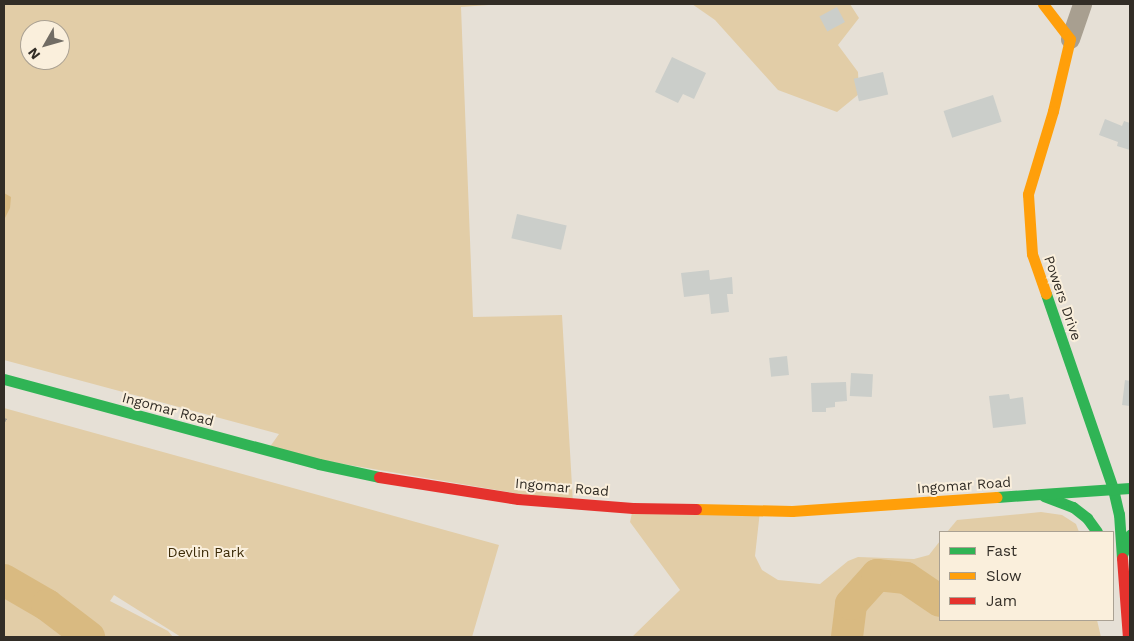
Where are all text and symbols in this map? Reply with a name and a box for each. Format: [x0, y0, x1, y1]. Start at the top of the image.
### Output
north arrow [20, 20, 70, 70]
text: N [24, 45, 43, 63]
street label: Powers Drive [1041, 253, 1085, 343]
street label: Ingomar Road [120, 389, 216, 429]
street label: Ingomar Road [916, 473, 1012, 497]
street label: Ingomar Road [514, 475, 610, 499]
legend [939, 531, 1114, 621]
text: Fast [986, 542, 1017, 560]
park label: Devlin Park [168, 544, 244, 560]
text: Slow [986, 567, 1022, 585]
text: Jam [986, 592, 1017, 610]

